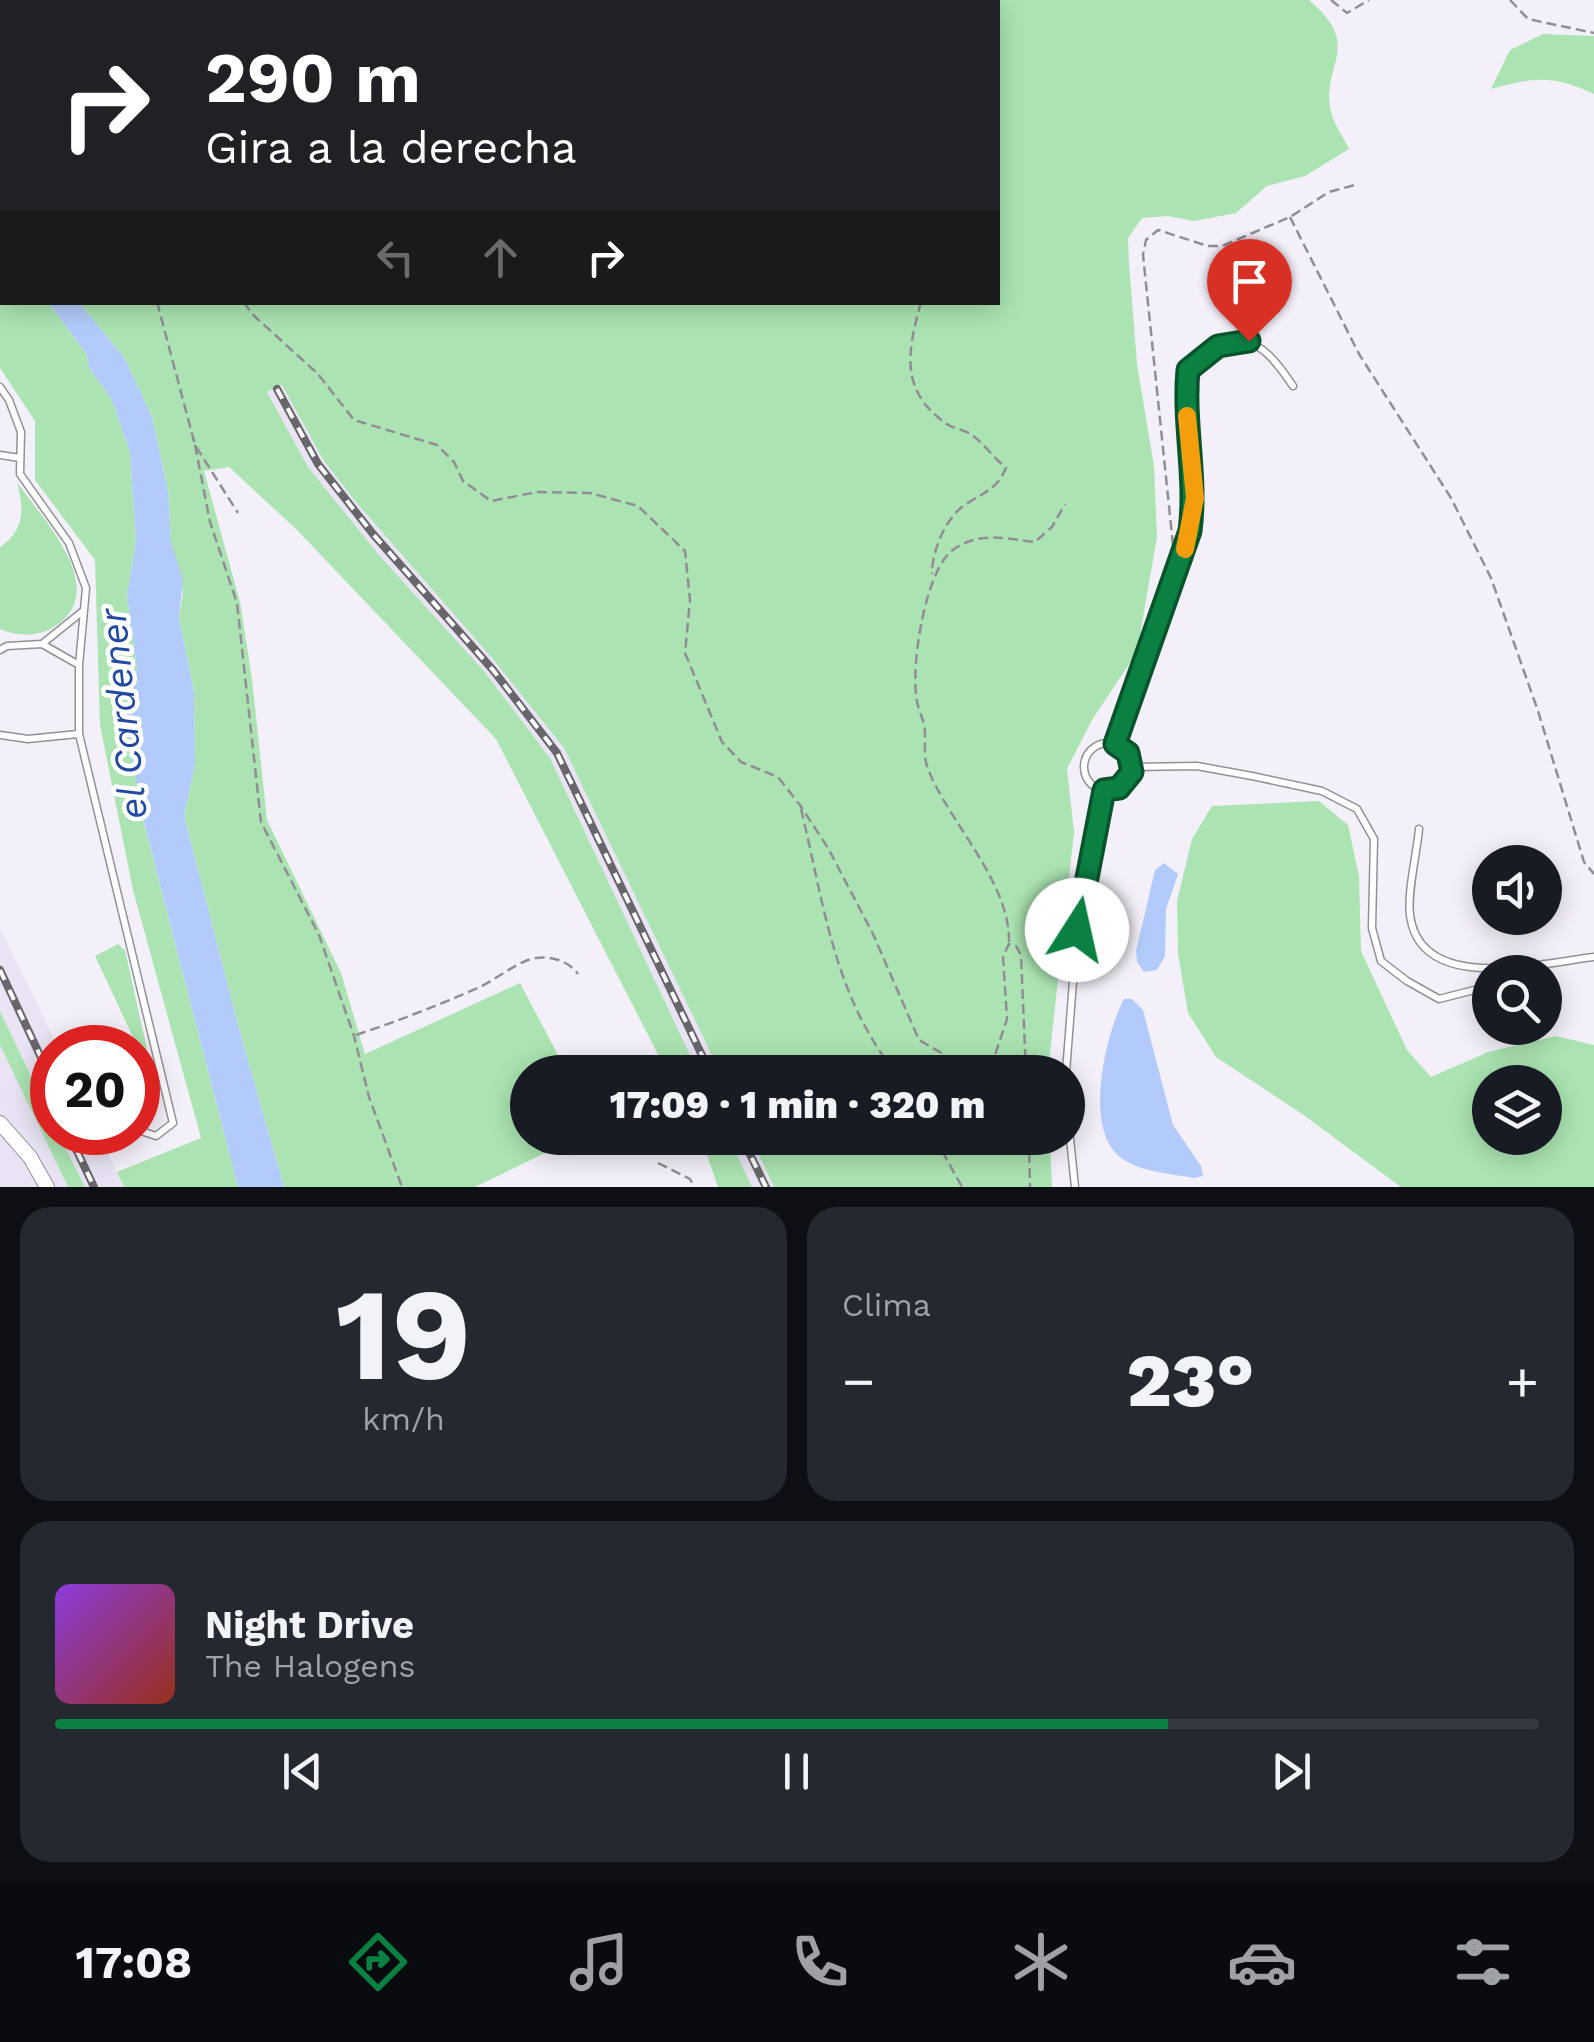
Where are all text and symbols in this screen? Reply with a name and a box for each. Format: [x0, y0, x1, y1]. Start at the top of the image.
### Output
text: 290 m [205, 37, 421, 119]
icon: right [40, 40, 170, 170]
text: Gira a la derecha [205, 121, 577, 174]
icon: left [368, 230, 423, 285]
icon: ahead [473, 230, 528, 285]
icon: right [578, 230, 633, 285]
pin [1207, 239, 1292, 342]
icon: arrive [1222, 254, 1277, 309]
water label: el Cardener [90, 605, 156, 822]
map controls [1472, 845, 1562, 1155]
button: sound [1472, 845, 1562, 935]
position arrow [1025, 878, 1129, 982]
button: search [1472, 955, 1562, 1045]
speed limit sign: 20 [30, 1025, 160, 1155]
button: layers [1472, 1065, 1562, 1155]
text: 17:09 · 1 min · 320 m [610, 1083, 985, 1127]
text: 19 [335, 1258, 472, 1411]
text: Clima [842, 1286, 931, 1324]
text: 23° [1127, 1336, 1254, 1424]
text: − [842, 1349, 875, 1413]
text: + [1506, 1349, 1539, 1413]
text: km/h [362, 1400, 445, 1438]
text: Night Drive [205, 1603, 414, 1647]
text: The Halogens [205, 1647, 415, 1685]
icon: previous [275, 1744, 330, 1799]
icon: pause [769, 1744, 824, 1799]
icon: next [1264, 1744, 1319, 1799]
icon: directions [343, 1927, 413, 1997]
icon: music [564, 1927, 634, 1997]
icon: phone [785, 1927, 855, 1997]
icon: climate [1006, 1927, 1076, 1997]
icon: car [1227, 1927, 1297, 1997]
icon: filters [1448, 1927, 1518, 1997]
text: 17:08 [76, 1936, 192, 1989]

